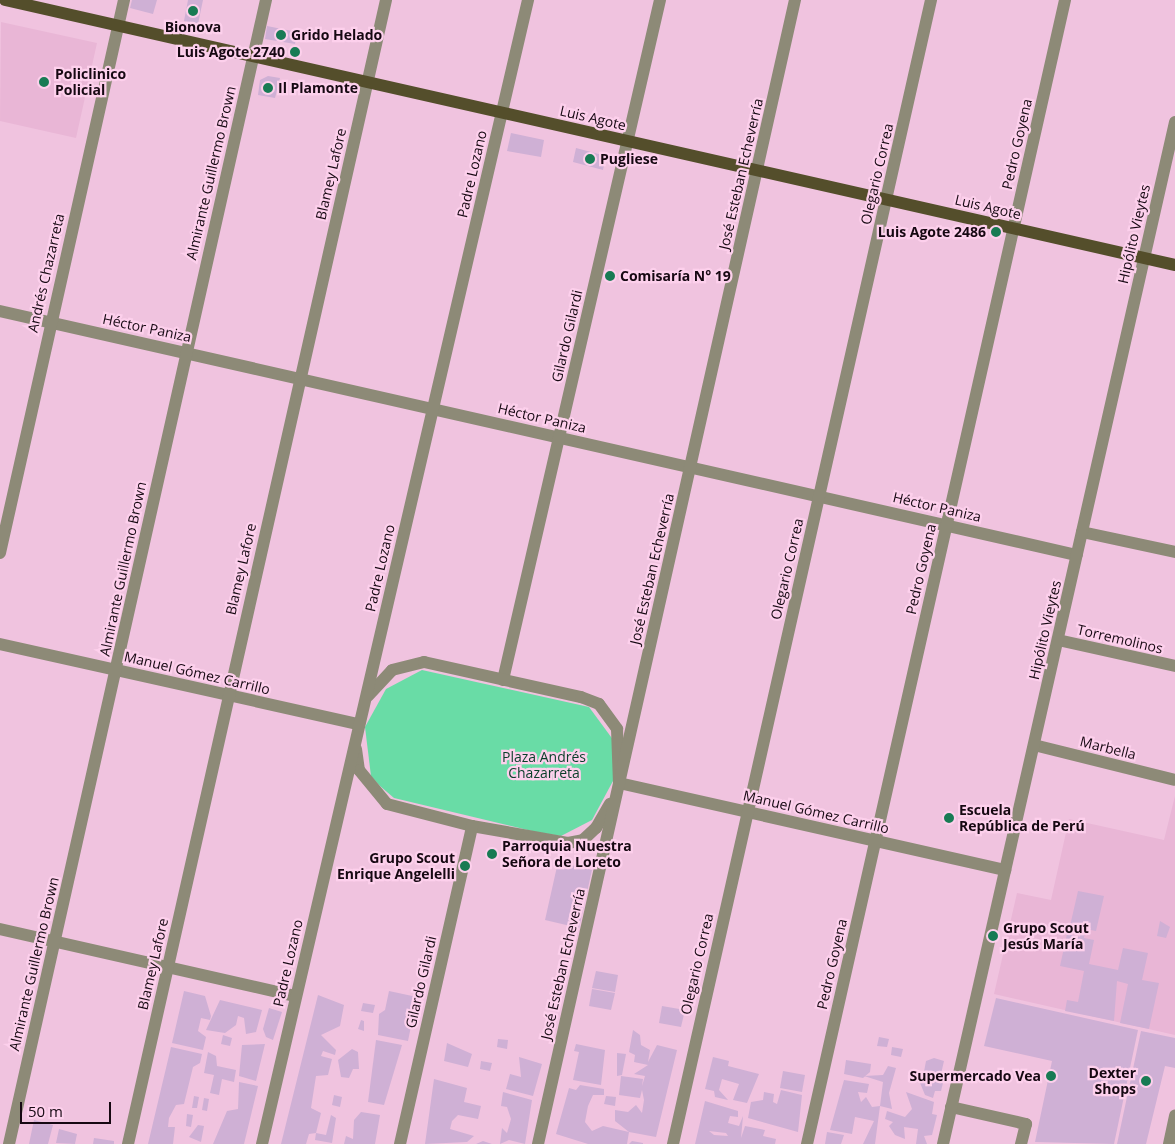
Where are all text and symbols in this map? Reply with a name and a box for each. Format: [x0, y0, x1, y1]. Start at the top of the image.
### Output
marker: Bionova [187, 5, 199, 17]
place label: Bionova [165, 19, 221, 35]
place label: Grido Helado [291, 27, 382, 43]
marker: Grido Helado [275, 29, 287, 41]
place label: Luis Agote 2740 [177, 44, 285, 60]
marker: Luis Agote 2740 [289, 46, 301, 58]
place label: Policlinico Policial [55, 66, 126, 98]
marker: Policlinico Policial [37, 75, 51, 89]
place label: Il Plamonte [278, 80, 358, 96]
marker: Il Plamonte [262, 82, 274, 94]
street label: Almirante Guillermo Brown [183, 84, 239, 262]
street label: José Esteban Echeverría [715, 97, 767, 251]
street label: Pedro Goyena [998, 97, 1036, 191]
street label: Luis Agote [558, 102, 628, 134]
street label: Olegario Correa [857, 122, 897, 226]
street label: Blamey Lafore [312, 126, 350, 222]
street label: Padre Lozano [454, 129, 490, 219]
place label: Pugliese [600, 151, 658, 167]
marker: Pugliese [584, 153, 596, 165]
street label: Hipólito Vieytes [1114, 183, 1154, 285]
street label: Luis Agote [953, 191, 1023, 223]
street label: Andrés Chazarreta [24, 212, 68, 334]
place label: Luis Agote 2486 [878, 224, 986, 240]
marker: Luis Agote 2486 [990, 226, 1002, 238]
place label: Comisaría N° 19 [620, 268, 731, 284]
marker: Comisaría N° 19 [604, 270, 616, 282]
street label: Gilardo Gilardi [548, 288, 586, 384]
street label: Héctor Paniza [101, 310, 193, 346]
street label: Héctor Paniza [496, 400, 588, 436]
street label: Almirante Guillermo Brown [96, 480, 150, 658]
street label: Héctor Paniza [891, 489, 983, 525]
street label: José Esteban Echeverría [626, 492, 678, 646]
street label: Olegario Correa [767, 517, 807, 621]
street label: Blamey Lafore [222, 521, 260, 617]
street label: Pedro Goyena [902, 522, 940, 616]
street label: Padre Lozano [362, 523, 398, 613]
street label: Hipólito Vieytes [1025, 579, 1065, 681]
street label: Torremolinos [1075, 621, 1165, 657]
street label: Manuel Gómez Carrillo [122, 648, 272, 698]
street label: Marbella [1078, 733, 1138, 763]
park label: Plaza Andrés Chazarreta [502, 749, 586, 782]
street label: Manuel Gómez Carrillo [741, 787, 891, 837]
place label: Escuela República de Perú [959, 802, 1085, 834]
marker: Escuela República de Perú [943, 812, 955, 824]
place label: Parroquia Nuestra Señora de Loreto [502, 838, 632, 870]
marker: Parroquia Nuestra Señora de Loreto [486, 848, 498, 860]
place label: Grupo Scout Enrique Angelelli [337, 850, 455, 882]
marker: Grupo Scout Enrique Angelelli [459, 860, 471, 872]
street label: Almirante Guillermo Brown [6, 875, 62, 1053]
street label: José Esteban Echeverría [537, 887, 589, 1041]
street label: Olegario Correa [677, 912, 717, 1016]
street label: Blamey Lafore [134, 916, 172, 1012]
street label: Pedro Goyena [813, 917, 851, 1011]
street label: Padre Lozano [270, 918, 306, 1008]
place label: Grupo Scout Jesús María [1003, 920, 1089, 952]
marker: Grupo Scout Jesús María [987, 930, 999, 942]
street label: Gilardo Gilardi [402, 934, 440, 1030]
place label: Dexter Shops [1089, 1065, 1136, 1098]
place label: Supermercado Vea [910, 1068, 1041, 1084]
marker: Supermercado Vea [1045, 1070, 1057, 1082]
marker: Dexter Shops [1140, 1075, 1152, 1087]
scale bar [22, 1092, 114, 1124]
text: 50 m [28, 1101, 63, 1121]

